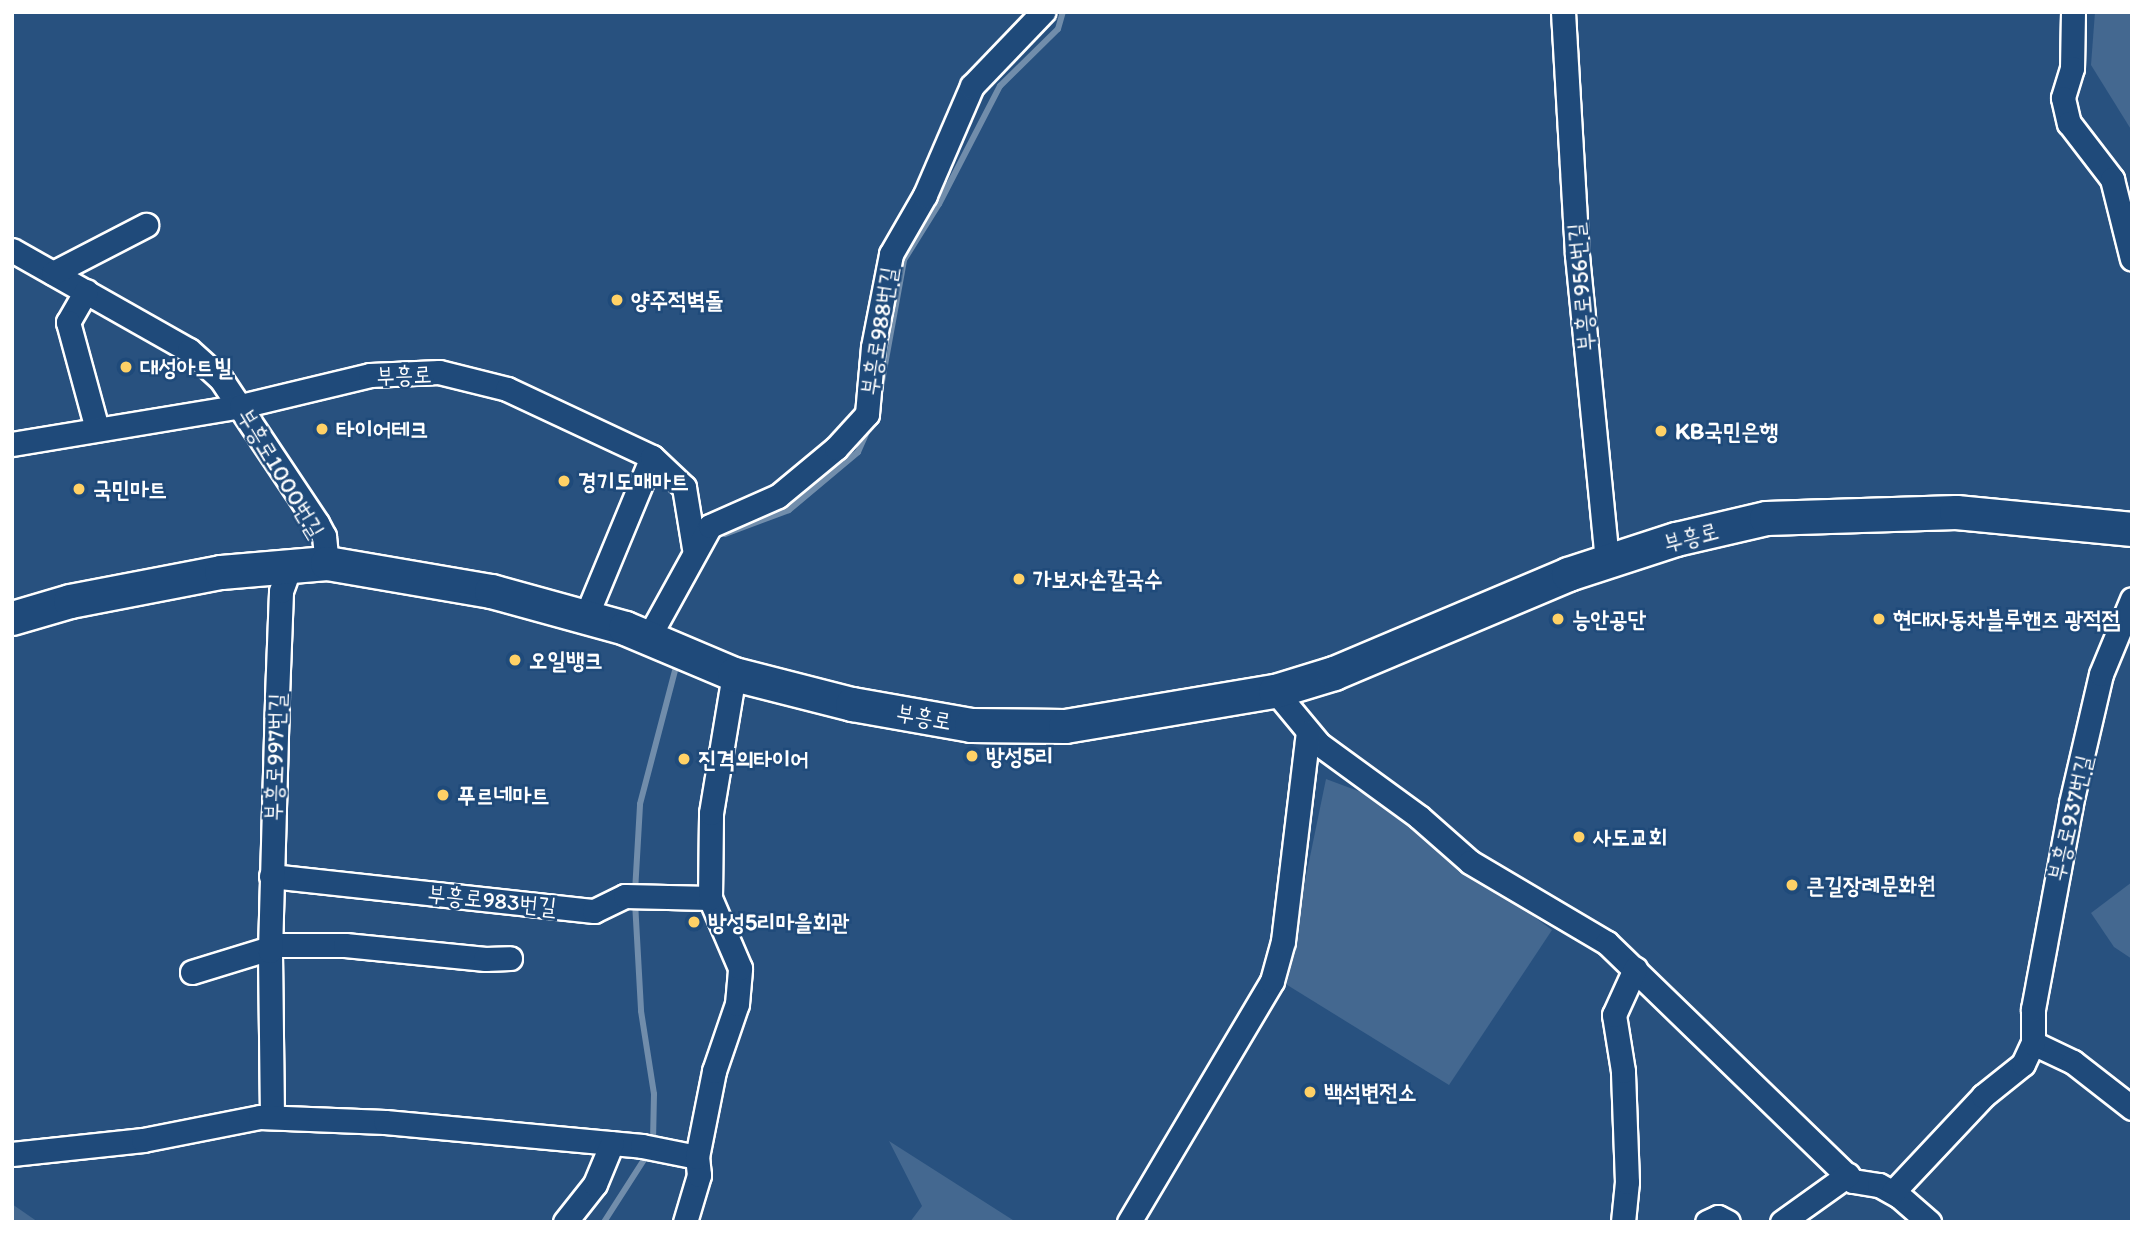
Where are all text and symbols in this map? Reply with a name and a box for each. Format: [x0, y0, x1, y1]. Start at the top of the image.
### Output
street label: 부흥로956번길 [1562, 222, 1600, 352]
street label: 부흥로988번길 [855, 265, 903, 397]
place label: 양주적벽돌 [631, 286, 724, 314]
marker: 양주적벽돌 [609, 292, 625, 308]
place label: 대성아트빌 [140, 353, 233, 381]
marker: 대성아트빌 [118, 359, 134, 375]
street label: 부흥로 [376, 360, 432, 390]
street label: 부흥로1000번길 [232, 403, 330, 543]
place label: 타이어테크 [336, 415, 429, 443]
place label: KB국민은행 [1675, 417, 1778, 445]
marker: 타이어테크 [314, 421, 330, 437]
marker: KB국민은행 [1653, 423, 1669, 439]
place label: 경기도매마트 [578, 467, 689, 495]
marker: 경기도매마트 [556, 473, 572, 489]
place label: 국민마트 [93, 475, 167, 503]
marker: 국민마트 [71, 481, 87, 497]
street label: 부흥로 [1661, 516, 1721, 558]
place label: 가보자손칼국수 [1033, 565, 1163, 593]
marker: 가보자손칼국수 [1011, 571, 1027, 587]
place label: 능안공단 [1572, 605, 1646, 633]
place label: 현대자동차블루핸즈 광적점 [1893, 605, 2120, 633]
marker: 능안공단 [1550, 611, 1566, 627]
marker: 현대자동차블루핸즈 광적점 [1871, 611, 1887, 627]
place label: 오일뱅크 [529, 646, 603, 674]
marker: 오일뱅크 [507, 652, 523, 668]
street label: 부흥로997번길 [259, 693, 291, 821]
street label: 부흥로 [894, 699, 954, 735]
place label: 방성5리 [986, 742, 1054, 770]
place label: 진격의타이어 [698, 745, 809, 773]
marker: 방성5리 [964, 748, 980, 764]
marker: 진격의타이어 [676, 751, 692, 767]
street label: 부흥로937번길 [2042, 752, 2098, 884]
place label: 푸르네마트 [457, 781, 550, 809]
marker: 푸르네마트 [435, 787, 451, 803]
place label: 사도교회 [1593, 823, 1667, 851]
marker: 사도교회 [1571, 829, 1587, 845]
place label: 큰길장례문화원 [1806, 871, 1936, 899]
marker: 큰길장례문화원 [1784, 877, 1800, 893]
street label: 부흥로983번길 [426, 879, 558, 921]
place label: 방성5리마을회관 [708, 908, 850, 936]
marker: 방성5리마을회관 [686, 914, 702, 930]
place label: 백석변전소 [1324, 1078, 1417, 1106]
marker: 백석변전소 [1302, 1084, 1318, 1100]

